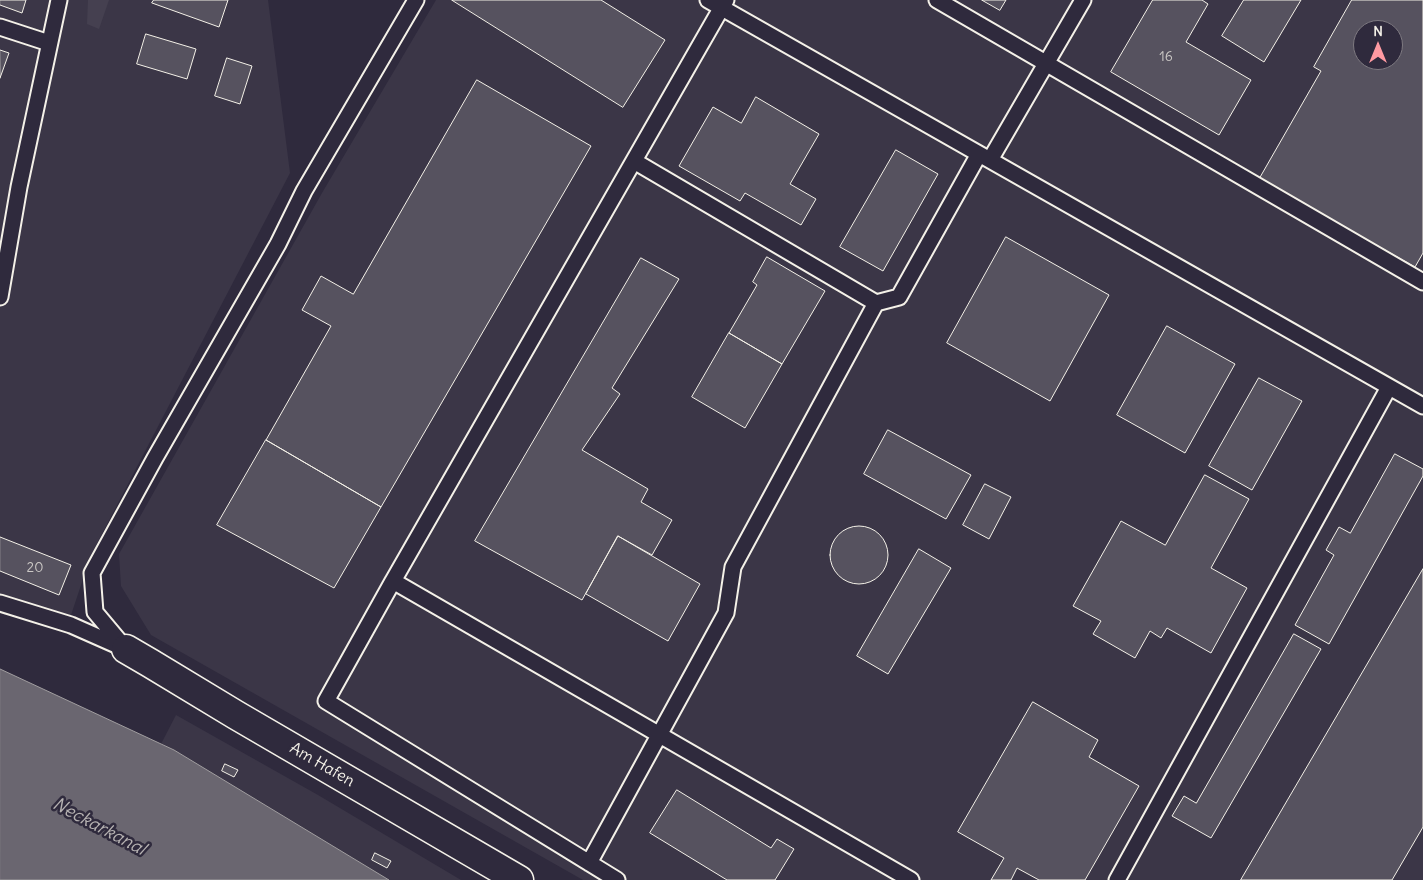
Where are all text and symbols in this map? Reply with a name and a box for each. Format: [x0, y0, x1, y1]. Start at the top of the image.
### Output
north arrow [1353, 20, 1403, 70]
text: N [1373, 22, 1383, 40]
house number: 16 [1159, 49, 1173, 65]
house number: 20 [27, 560, 43, 576]
street label: Am Hafen [286, 739, 358, 791]
water label: Neckarkanal [49, 794, 149, 860]

